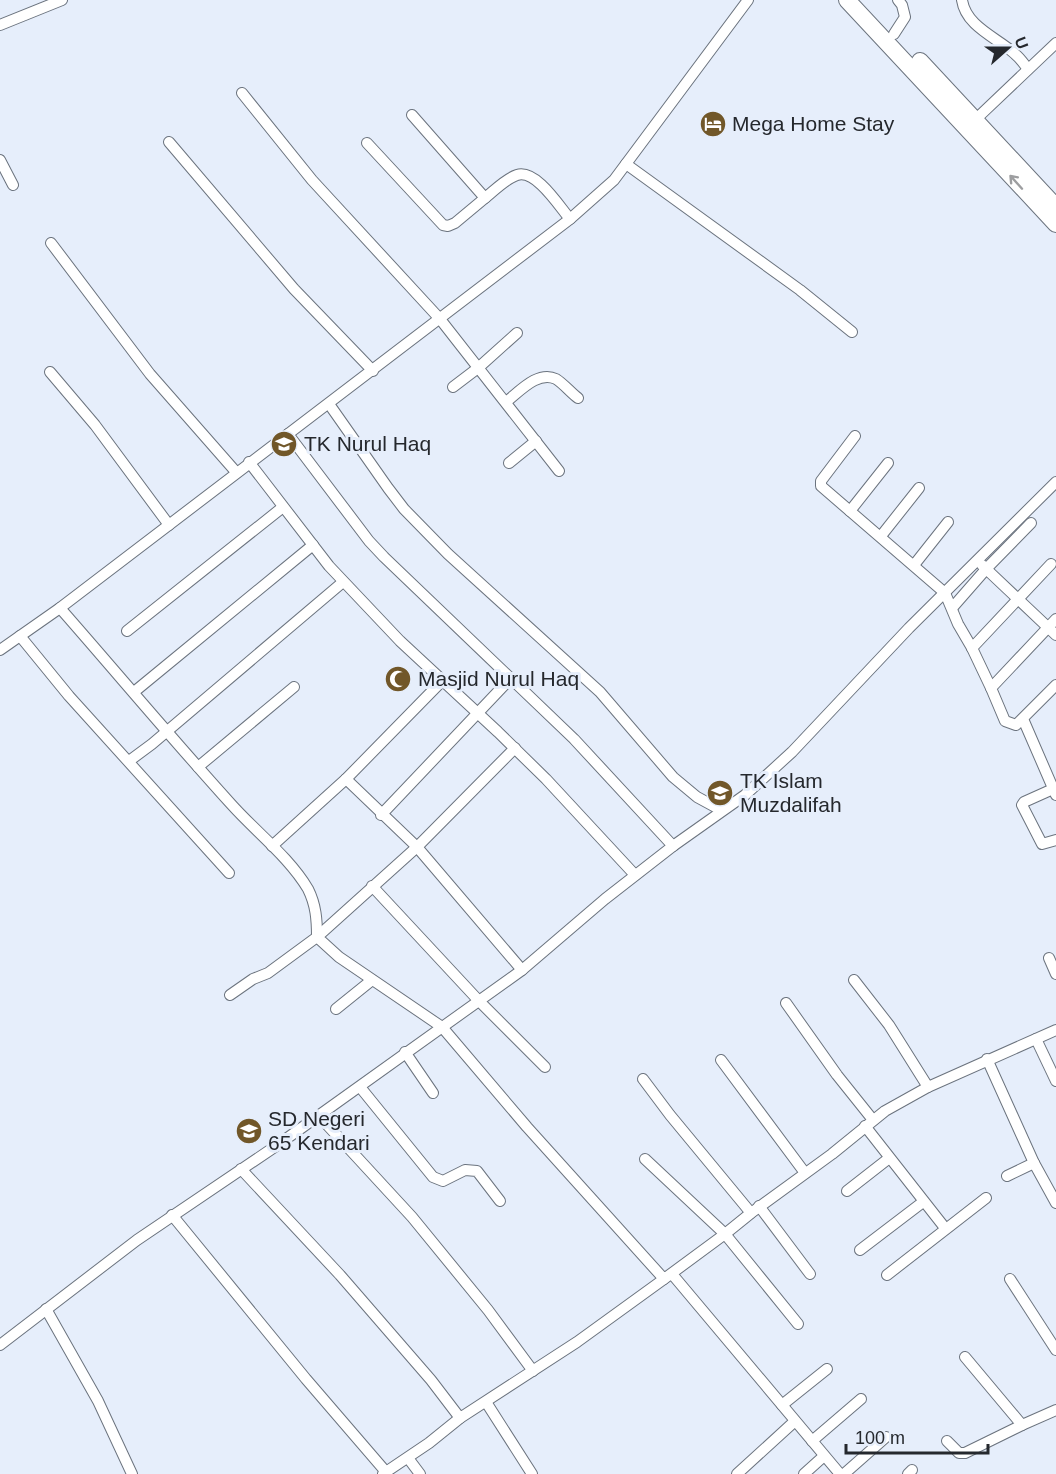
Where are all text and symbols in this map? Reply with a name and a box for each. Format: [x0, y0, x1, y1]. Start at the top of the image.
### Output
north arrow [978, 18, 1038, 78]
text: U [1012, 34, 1032, 51]
hotel icon: Mega Home Stay [698, 109, 728, 139]
place label: Mega Home Stay [732, 112, 895, 135]
one-way arrow [1009, 175, 1023, 190]
school or university icon: TK Nurul Haq [269, 429, 299, 459]
place label: TK Nurul Haq [304, 432, 431, 455]
mosque icon: Masjid Nurul Haq [383, 664, 413, 694]
place label: Masjid Nurul Haq [418, 667, 579, 690]
place label: TK Islam Muzdalifah [740, 769, 842, 816]
school or university icon: TK Islam Muzdalifah [705, 778, 735, 808]
place label: SD Negeri 65 Kendari [268, 1107, 370, 1154]
school or university icon: SD Negeri 65 Kendari [234, 1116, 264, 1146]
scale bar [846, 1417, 988, 1455]
text: 100 m [855, 1428, 905, 1448]

